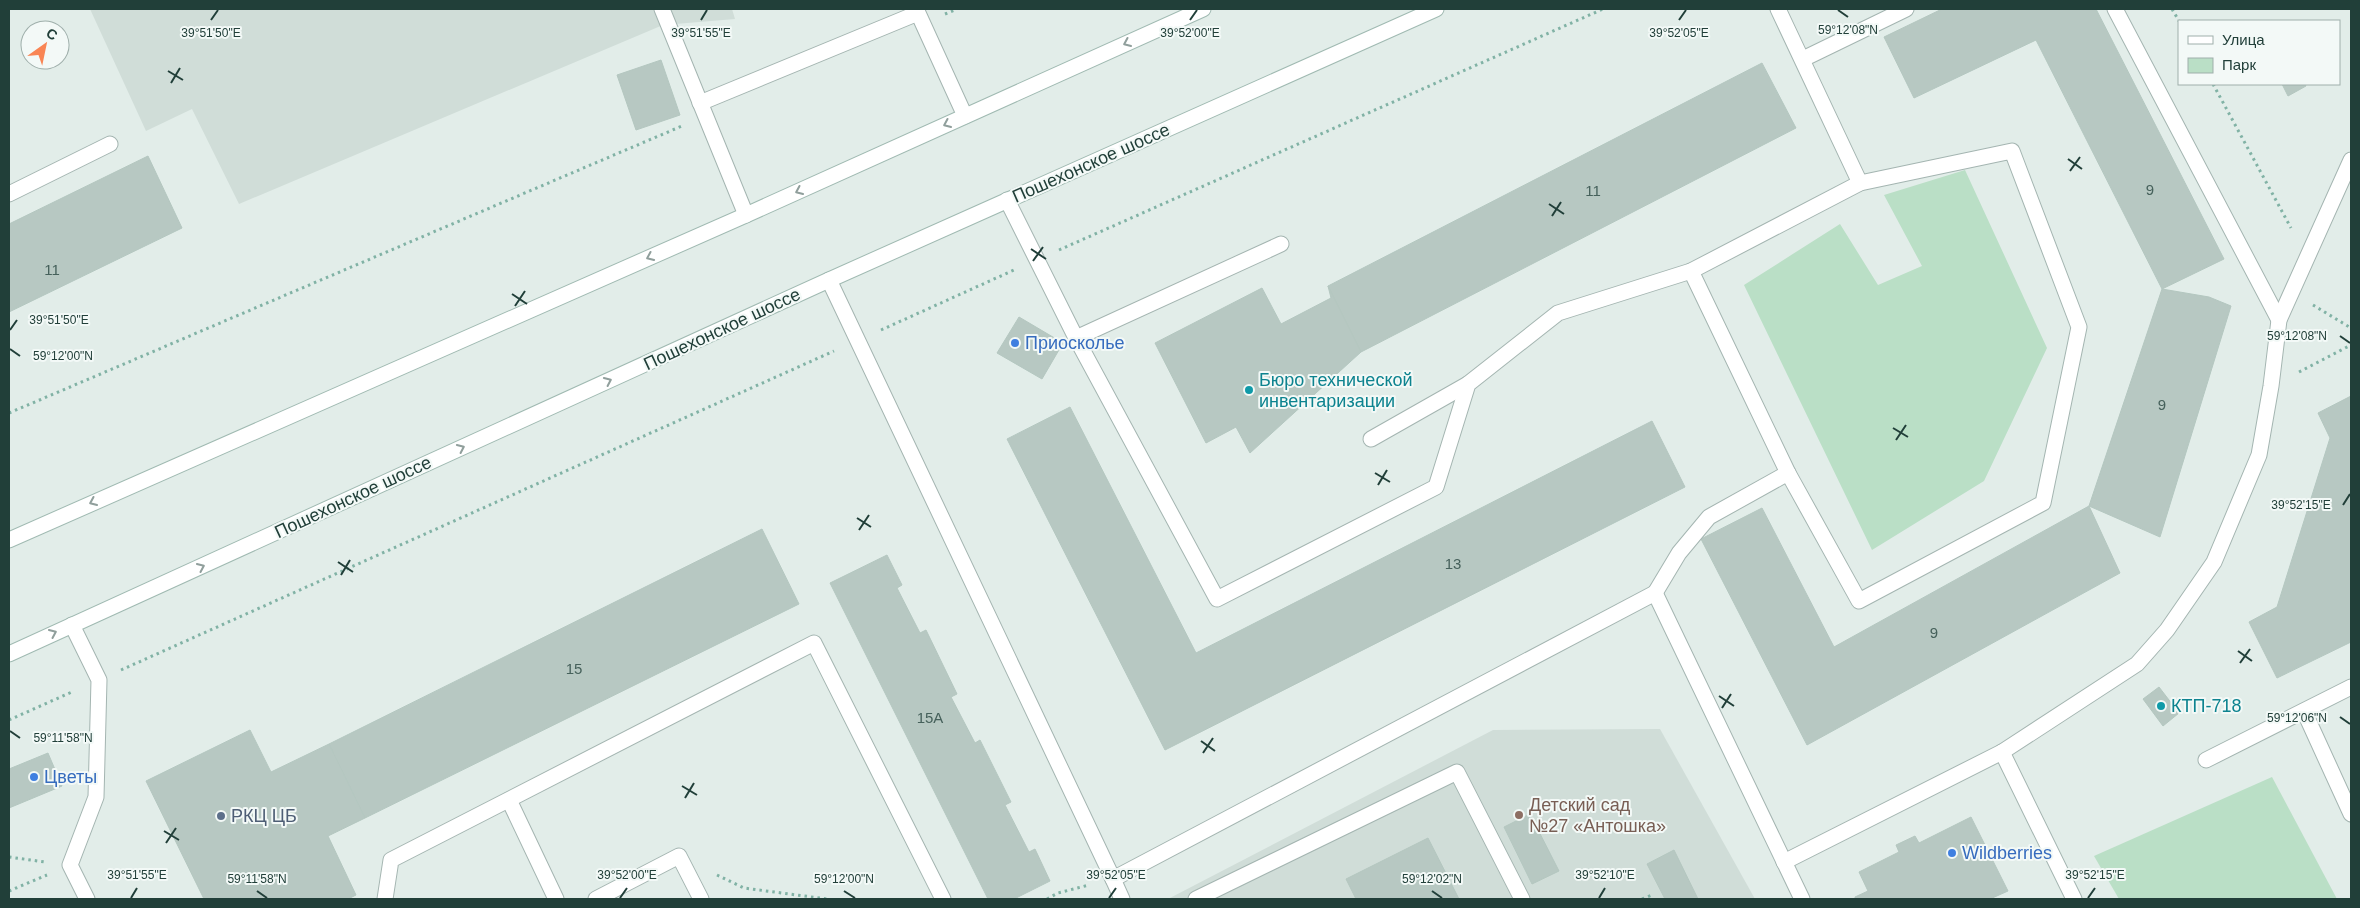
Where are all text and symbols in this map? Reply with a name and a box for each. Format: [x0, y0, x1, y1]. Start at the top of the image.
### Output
north arrow [20, 20, 70, 70]
legend [2178, 20, 2340, 85]
text: 59°12'08"N [1818, 23, 1878, 37]
text: С [43, 25, 61, 44]
text: 39°51'50"E [181, 26, 241, 40]
text: 39°51'55"E [671, 26, 731, 40]
text: 39°52'00"E [1160, 26, 1220, 40]
text: 39°52'05"E [1649, 26, 1709, 40]
text: Улица [2222, 31, 2265, 48]
one-way arrow [1123, 37, 1132, 48]
text: Парк [2222, 56, 2256, 73]
one-way arrow [943, 118, 952, 129]
street label: Пошехонское шоссе [1009, 119, 1173, 207]
house number: 9 [2146, 181, 2154, 198]
house number: 11 [1585, 182, 1601, 199]
one-way arrow [795, 185, 804, 196]
one-way arrow [646, 251, 655, 262]
house number: 11 [44, 261, 60, 278]
street label: Пошехонское шоссе [641, 284, 803, 374]
text: 39°51'50"E [29, 313, 89, 327]
text: 59°12'08"N [2267, 329, 2327, 343]
place label: Приосколье [1025, 333, 1125, 353]
marker: Приосколье [1009, 337, 1021, 349]
text: 59°12'00"N [33, 349, 93, 363]
place label: Бюро технической инвентаризации [1259, 370, 1413, 411]
one-way arrow [603, 376, 612, 387]
marker: Бюро технической инвентаризации [1243, 384, 1255, 396]
house number: 9 [2158, 396, 2166, 413]
one-way arrow [456, 444, 465, 455]
street label: Пошехонское шоссе [272, 452, 434, 542]
one-way arrow [89, 496, 98, 507]
text: 39°52'15"E [2271, 498, 2331, 512]
house number: 13 [1445, 555, 1461, 572]
one-way arrow [196, 562, 205, 573]
house number: 9 [1930, 624, 1938, 641]
one-way arrow [48, 629, 57, 640]
house number: 15 [566, 660, 582, 677]
place label: КТП-718 [2171, 696, 2241, 716]
marker: КТП-718 [2155, 700, 2167, 712]
house number: 15А [917, 709, 943, 726]
text: 59°12'06"N [2267, 711, 2327, 725]
text: 59°11'58"N [33, 731, 93, 745]
place label: Цветы [44, 767, 97, 787]
marker: Цветы [28, 771, 40, 783]
place label: Детский сад №27 «Антошка» [1529, 795, 1666, 836]
place label: РКЦ ЦБ [231, 806, 297, 826]
marker: Детский сад №27 «Антошка» [1513, 809, 1525, 821]
marker: РКЦ ЦБ [215, 810, 227, 822]
place label: Wildberries [1962, 843, 2052, 863]
marker: Wildberries [1946, 847, 1958, 859]
text: 39°51'55"E [107, 868, 167, 882]
text: 39°52'00"E [597, 868, 657, 882]
text: 39°52'05"E [1086, 868, 1146, 882]
text: 39°52'10"E [1575, 868, 1635, 882]
text: 39°52'15"E [2065, 868, 2125, 882]
text: 59°11'58"N [227, 872, 287, 886]
text: 59°12'00"N [814, 872, 874, 886]
text: 59°12'02"N [1402, 872, 1462, 886]

